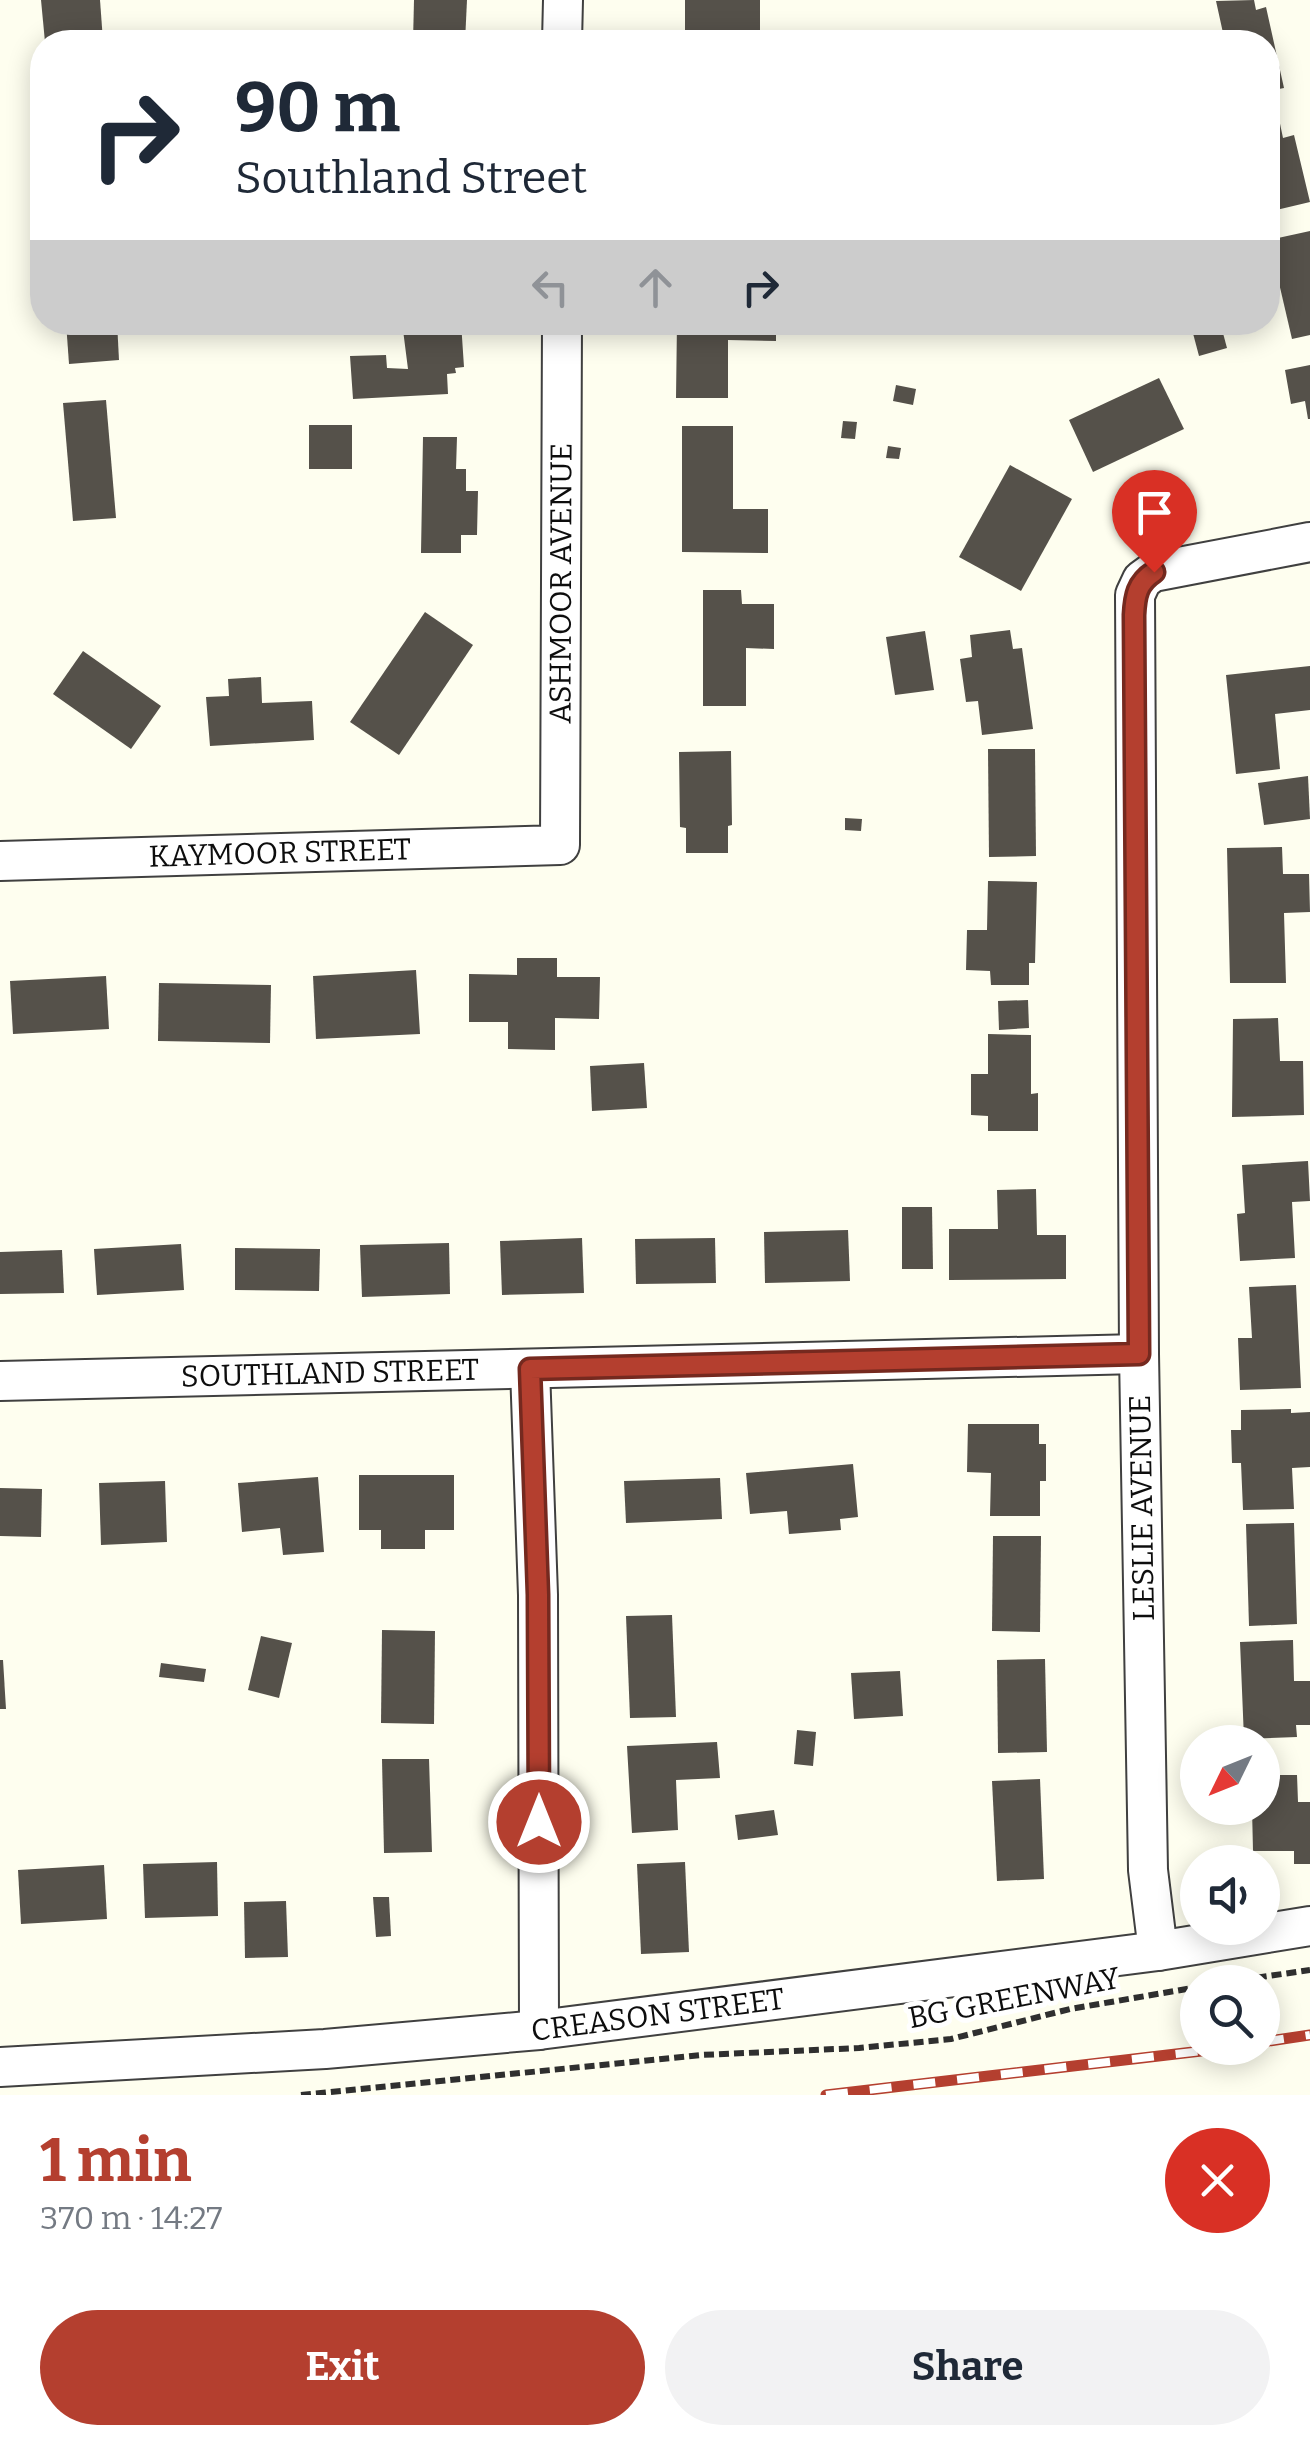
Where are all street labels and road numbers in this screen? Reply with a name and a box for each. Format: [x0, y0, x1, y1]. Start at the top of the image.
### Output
street label: ASHMOOR AVENUE [542, 443, 580, 724]
street label: KAYMOOR STREET [148, 831, 412, 875]
street label: SOUTHLAND STREET [180, 1352, 480, 1395]
street label: LESLIE AVENUE [1122, 1395, 1162, 1621]
street label: BG GREENWAY [905, 1960, 1124, 2036]
street label: CREASON STREET [529, 1981, 787, 2049]

